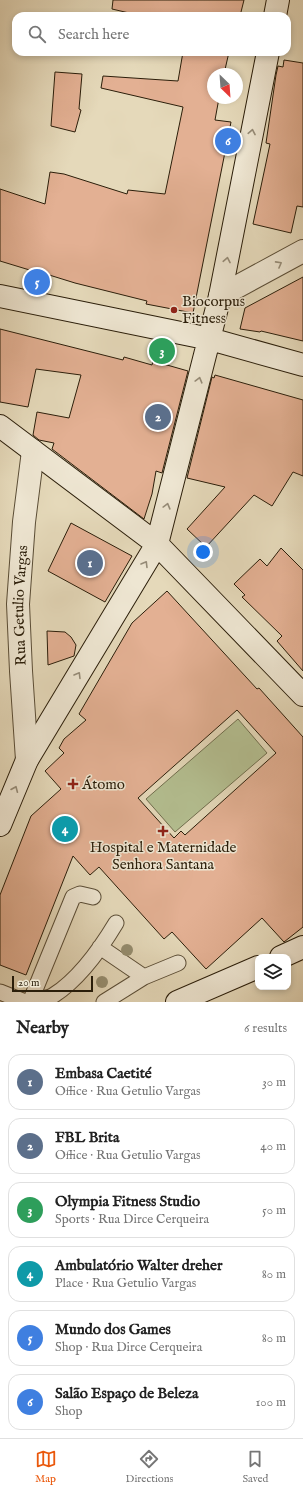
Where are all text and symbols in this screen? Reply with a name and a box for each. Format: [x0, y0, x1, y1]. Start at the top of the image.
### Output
search box [12, 12, 291, 56]
icon: search [26, 23, 48, 45]
text: Search here [58, 25, 129, 44]
north arrow [207, 68, 243, 104]
pin: 6 [215, 126, 241, 156]
one-way arrow [248, 129, 256, 135]
one-way arrow [222, 257, 231, 263]
one-way arrow [275, 262, 282, 269]
pin: 5 [24, 267, 50, 297]
place label: Biocorpus Fitness [182, 292, 245, 328]
marker: Biocorpus Fitness [169, 305, 179, 315]
pin: 3 [149, 336, 175, 366]
one-way arrow [195, 377, 203, 384]
pin: 2 [145, 402, 171, 432]
one-way arrow [162, 503, 170, 509]
your location [193, 542, 213, 562]
street label: Rua Getulio Vargas [9, 544, 32, 666]
pin: 1 [77, 548, 103, 578]
one-way arrow [140, 561, 147, 568]
one-way arrow [73, 672, 80, 680]
place label: Átomo [81, 775, 125, 794]
marker: Átomo [67, 778, 79, 790]
one-way arrow [10, 786, 18, 794]
pin: 4 [52, 814, 78, 844]
marker: Hospital e Maternidade Senhora Santana [157, 825, 169, 837]
place label: Hospital e Maternidade Senhora Santana [90, 838, 236, 874]
map controls [255, 954, 291, 990]
button: layers [255, 954, 291, 990]
scale bar [12, 974, 93, 993]
text: 20 m [18, 976, 39, 990]
text: Nearby [16, 1018, 69, 1039]
text: 6 results [244, 1020, 287, 1037]
text: Embasa Caetité [55, 1064, 152, 1083]
text: 1 [28, 1074, 32, 1091]
text: 30 m [262, 1074, 286, 1091]
text: Office · Rua Getulio Vargas [55, 1083, 201, 1100]
text: FBL Brita [55, 1128, 119, 1147]
text: 2 [27, 1138, 33, 1155]
text: 40 m [260, 1138, 286, 1155]
text: Office · Rua Getulio Vargas [55, 1147, 201, 1164]
text: Olympia Fitness Studio [55, 1192, 200, 1211]
text: 3 [28, 1202, 32, 1219]
text: 50 m [262, 1202, 286, 1219]
text: Sports · Rua Dirce Cerqueira [55, 1211, 209, 1228]
text: Ambulatório Walter dreher [55, 1256, 222, 1275]
text: 4 [27, 1266, 33, 1283]
text: 80 m [262, 1266, 286, 1283]
text: Place · Rua Getulio Vargas [55, 1275, 196, 1292]
text: Mundo dos Games [55, 1320, 171, 1339]
text: 5 [28, 1330, 32, 1347]
text: 80 m [262, 1330, 286, 1347]
text: Shop · Rua Dirce Cerqueira [55, 1339, 202, 1356]
text: Salão Espaço de Beleza [55, 1384, 199, 1403]
text: 6 [27, 1394, 33, 1411]
text: 100 m [256, 1394, 286, 1411]
text: Shop [55, 1403, 83, 1420]
tab: Map [35, 1448, 57, 1486]
tab: Directions [126, 1448, 173, 1486]
tab: Saved [242, 1448, 268, 1486]

